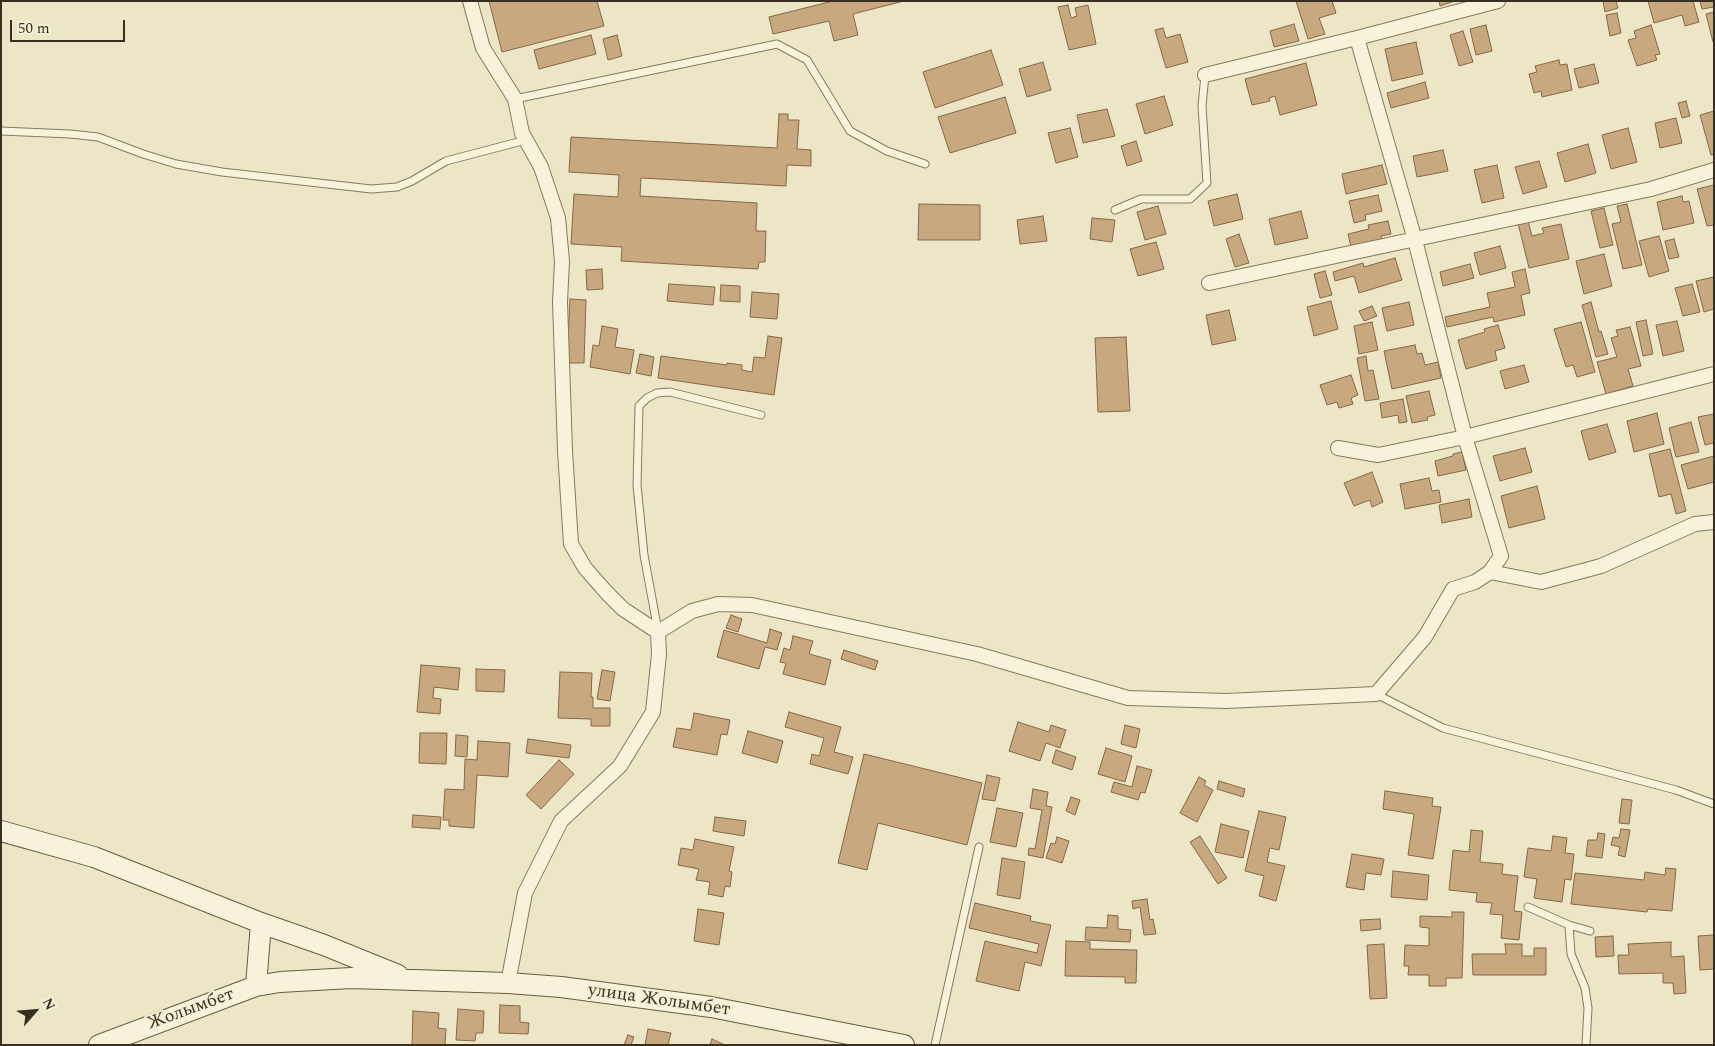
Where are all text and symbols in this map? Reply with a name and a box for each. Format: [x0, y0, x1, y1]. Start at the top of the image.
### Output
scale bar [12, 10, 128, 42]
text: 50 m [18, 17, 50, 40]
street label: улица Жолымбет [586, 980, 732, 1022]
street label: Жолымбет [145, 984, 237, 1036]
north arrow [10, 986, 60, 1036]
text: N [37, 994, 61, 1014]

